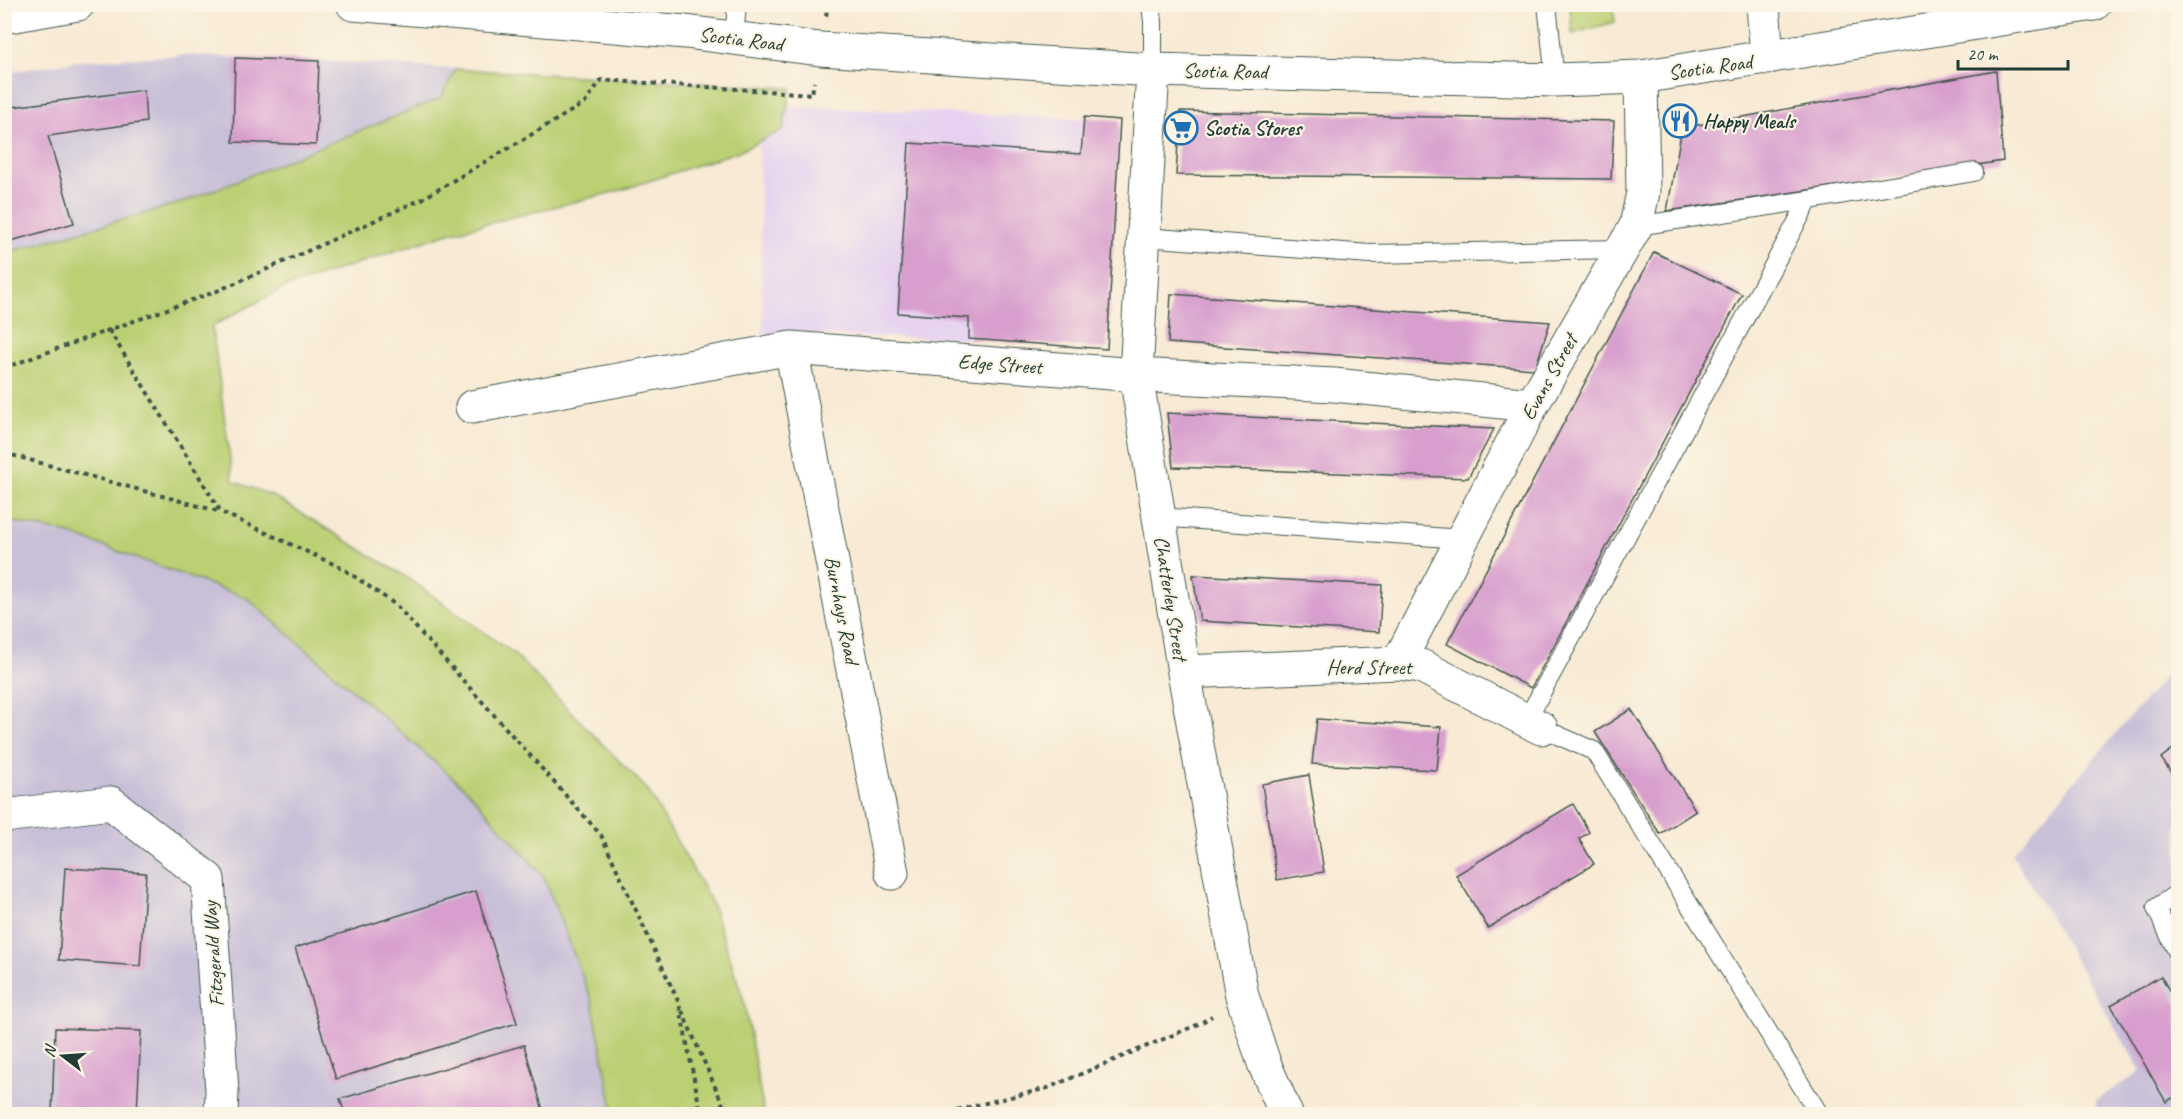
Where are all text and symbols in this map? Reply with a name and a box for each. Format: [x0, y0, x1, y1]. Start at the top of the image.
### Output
street label: Scotia Road [698, 21, 788, 58]
scale bar [1958, 33, 2068, 71]
text: 20 m [1967, 43, 2000, 65]
street label: Scotia Road [1666, 48, 1757, 86]
street label: Scotia Road [1183, 57, 1271, 85]
restaurant icon: Happy Meals [1662, 103, 1698, 139]
place label: Happy Meals [1703, 108, 1797, 134]
supermarket icon: Scotia Stores [1163, 110, 1199, 146]
place label: Scotia Stores [1204, 115, 1304, 141]
street label: Evans Street [1515, 327, 1585, 425]
street label: Edge Street [957, 348, 1045, 380]
street label: Chatterley Street [1148, 534, 1194, 665]
street label: Burnhays Road [819, 554, 866, 669]
street label: Herd Street [1327, 654, 1413, 680]
street label: Fitzgerald Way [196, 899, 230, 1008]
north arrow [33, 1026, 93, 1086]
text: N [39, 1041, 62, 1060]

